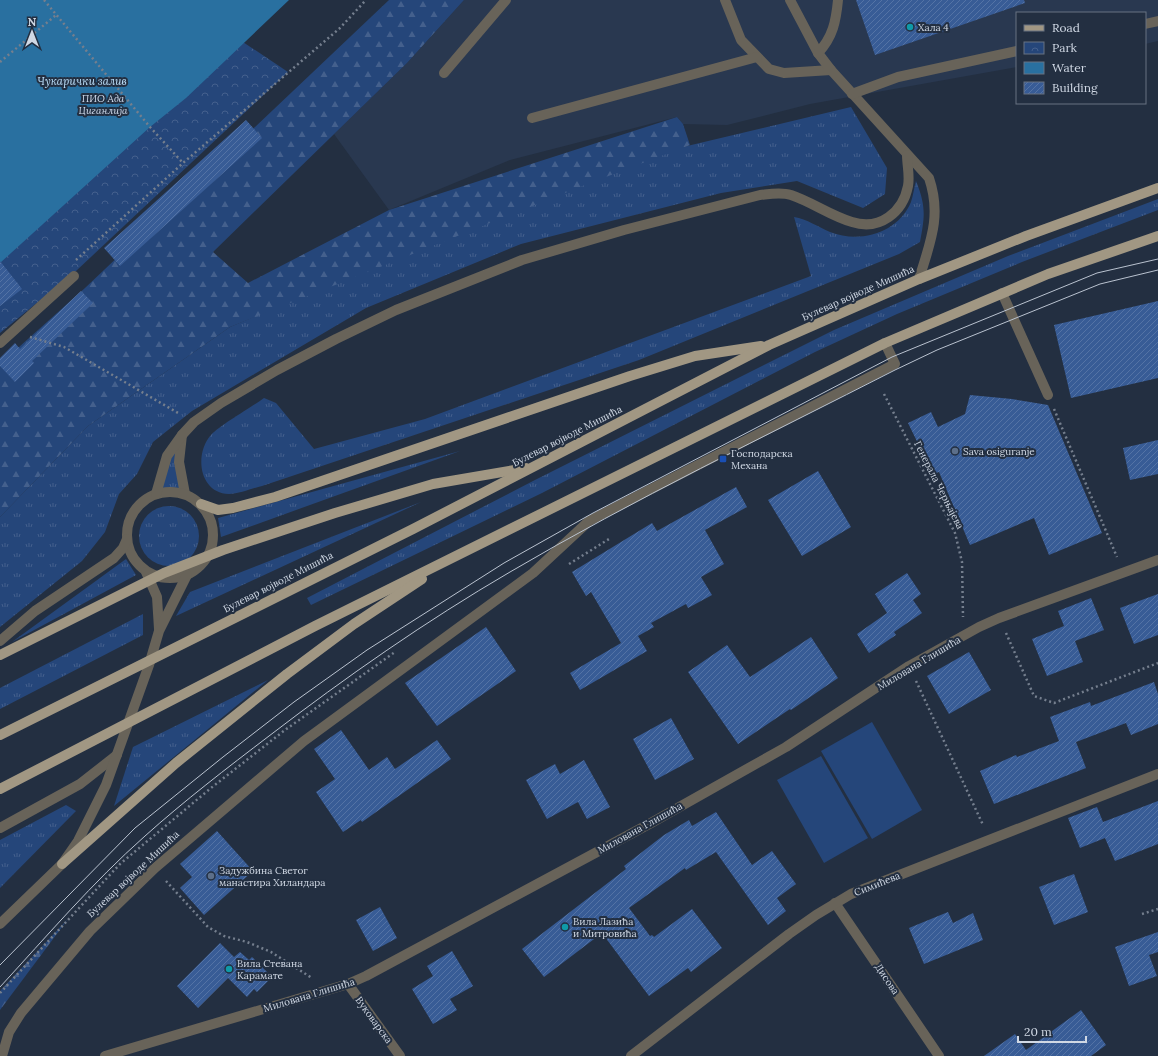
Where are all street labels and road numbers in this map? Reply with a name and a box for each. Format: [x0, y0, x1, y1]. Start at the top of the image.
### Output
street label: Булевар војводе Мишића [800, 262, 916, 324]
street label: Булевар војводе Мишића [510, 403, 624, 469]
street label: Генерала Черњајева [911, 439, 967, 531]
street label: Булевар војводе Мишића [221, 549, 335, 615]
street label: Милована Глишића [875, 633, 963, 693]
street label: Милована Глишића [595, 799, 685, 857]
street label: Булевар војводе Мишића [84, 828, 182, 920]
street label: Симићева [852, 869, 902, 899]
street label: Дисова [872, 961, 902, 997]
street label: Милована Глишића [262, 975, 356, 1015]
street label: Вуковарска [353, 994, 395, 1046]

